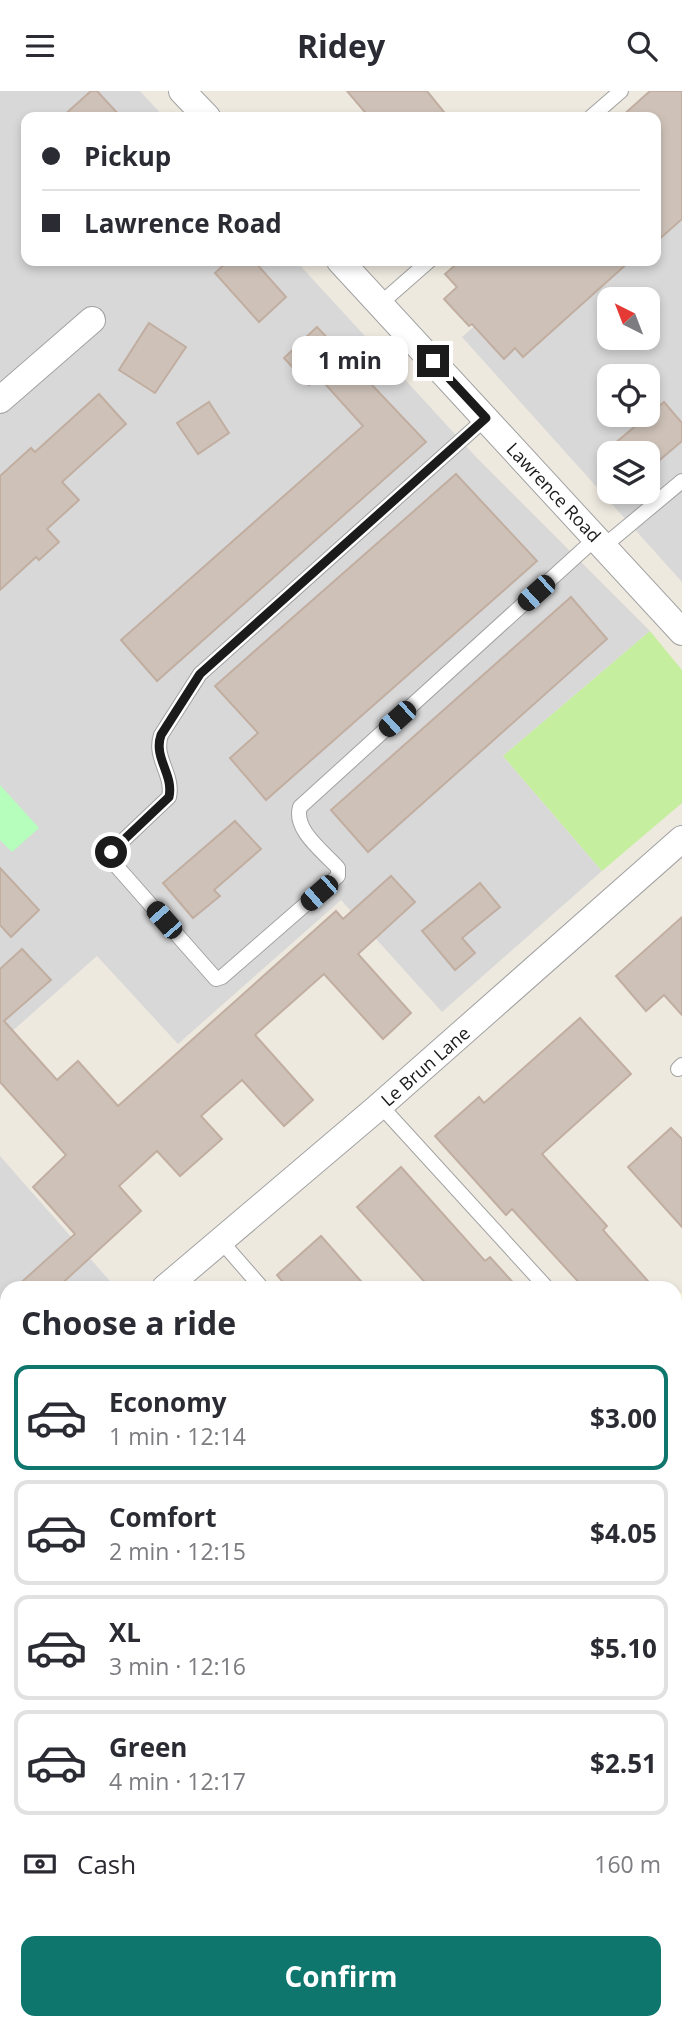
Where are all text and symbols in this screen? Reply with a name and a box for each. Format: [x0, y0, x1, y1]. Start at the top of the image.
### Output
text: Ridey [297, 24, 385, 67]
icon: menu [21, 27, 59, 65]
icon: search [623, 27, 661, 65]
text: Pickup [84, 138, 171, 174]
text: Lawrence Road [84, 205, 282, 241]
north arrow [597, 287, 660, 350]
map controls [597, 287, 660, 504]
callout: 1 min [293, 337, 408, 385]
text: 1 min [318, 344, 382, 376]
route end [417, 345, 449, 377]
button: locate [597, 364, 660, 427]
street label: Lawrence Road [502, 437, 606, 547]
button: layers [597, 441, 660, 504]
car [514, 571, 559, 615]
car [375, 697, 420, 741]
route start [95, 836, 127, 868]
car [297, 871, 342, 915]
car [143, 897, 186, 943]
street label: Le Brun Lane [375, 1021, 475, 1111]
text: Choose a ride [21, 1301, 236, 1344]
text: Economy [109, 1384, 227, 1420]
icon: car [25, 1386, 88, 1449]
text: $3.00 [590, 1400, 657, 1436]
text: 1 min · 12:14 [109, 1420, 246, 1452]
text: Comfort [109, 1499, 216, 1535]
icon: car [25, 1501, 88, 1564]
text: $4.05 [590, 1515, 657, 1551]
text: 2 min · 12:15 [109, 1535, 246, 1567]
text: XL [109, 1614, 141, 1650]
icon: car [25, 1616, 88, 1679]
text: $5.10 [590, 1630, 657, 1666]
text: 3 min · 12:16 [109, 1650, 246, 1682]
text: Green [109, 1729, 187, 1765]
icon: car [25, 1731, 88, 1794]
text: $2.51 [590, 1745, 657, 1781]
text: 4 min · 12:17 [109, 1765, 246, 1797]
icon: cash [21, 1845, 59, 1883]
text: Cash [77, 1846, 136, 1882]
text: 160 m [594, 1848, 661, 1880]
button: Confirm [21, 1936, 661, 2016]

